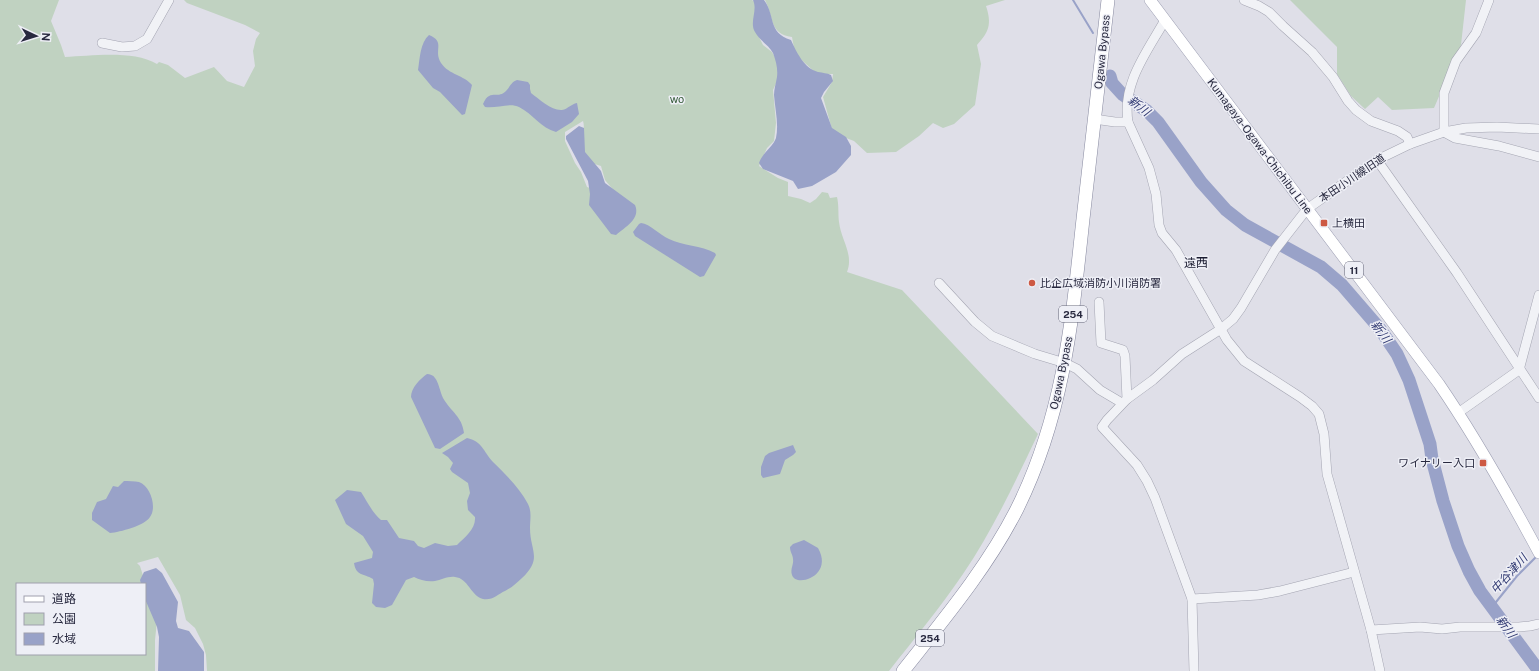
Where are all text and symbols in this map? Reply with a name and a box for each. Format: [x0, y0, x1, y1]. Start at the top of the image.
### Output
street label: Ogawa Bypass [1092, 14, 1112, 90]
north arrow [16, 16, 56, 56]
text: N [40, 32, 52, 41]
street label: Kumagaya-Ogawa-Chichibu Line [1205, 76, 1315, 216]
park label: wo [670, 93, 684, 105]
water label: 新川 [1125, 93, 1154, 120]
street label: 本田小川線旧道 [1317, 151, 1387, 205]
place label: 上横田 [1332, 217, 1365, 229]
marker: 上横田 [1319, 218, 1329, 228]
district label: 遠西 [1184, 256, 1208, 270]
road number: 11 [1345, 262, 1363, 278]
place label: 比企広域消防小川消防署 [1040, 277, 1161, 289]
marker: 比企広域消防小川消防署 [1027, 278, 1037, 288]
road number: 254 [1059, 306, 1087, 322]
water label: 新川 [1368, 318, 1395, 347]
street label: Ogawa Bypass [1047, 335, 1075, 411]
place label: ワイナリー入口 [1398, 457, 1475, 469]
marker: ワイナリー入口 [1478, 458, 1488, 468]
water label: 中谷津川 [1488, 550, 1532, 597]
legend [16, 583, 146, 655]
text: 道路 [52, 592, 76, 606]
text: 公園 [52, 612, 76, 626]
water label: 新川 [1493, 613, 1520, 642]
road number: 254 [916, 630, 944, 646]
text: 水域 [52, 632, 76, 646]

